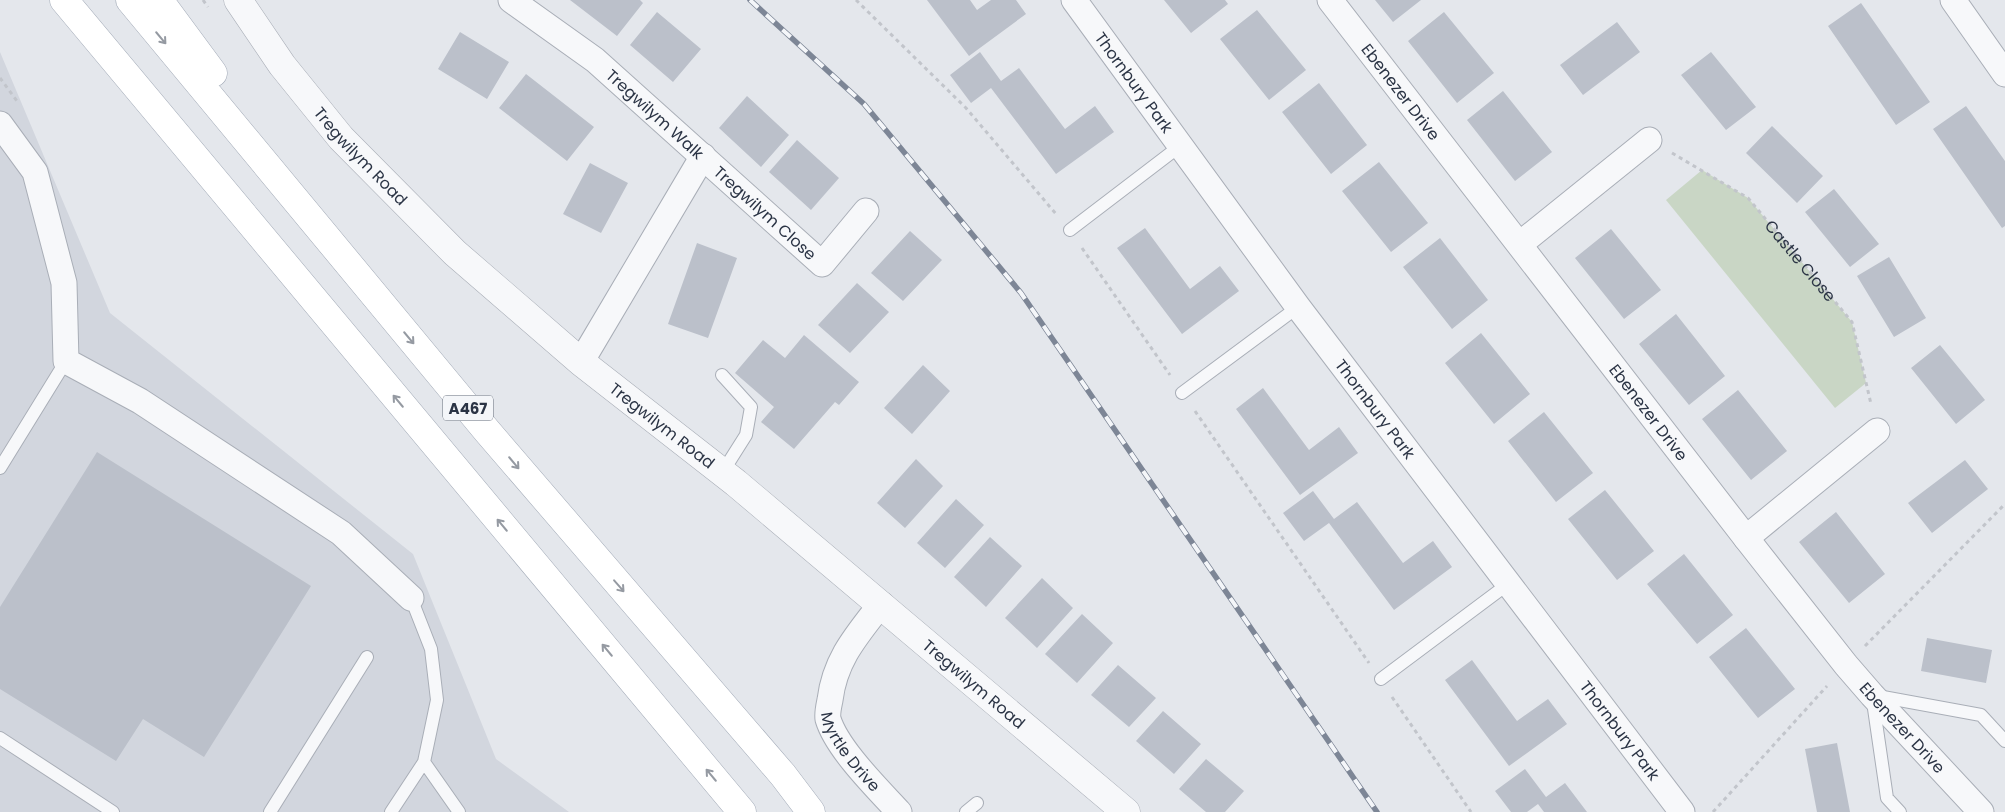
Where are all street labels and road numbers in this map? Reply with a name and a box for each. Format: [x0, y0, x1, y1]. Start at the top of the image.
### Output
street label: Thornbury Park [1089, 27, 1179, 138]
street label: Ebenezer Drive [1356, 39, 1446, 145]
street label: Tregwilym Walk [601, 64, 710, 165]
street label: Tregwilym Road [309, 102, 413, 210]
street label: Tregwilym Close [709, 161, 822, 265]
street label: Castle Close [1759, 215, 1842, 306]
street label: Thornbury Park [1330, 354, 1421, 464]
street label: Ebenezer Drive [1604, 359, 1694, 465]
street label: Tregwilym Road [605, 377, 720, 474]
road number: A467 [443, 396, 493, 420]
street label: Tregwilym Road [918, 634, 1030, 734]
street label: Thornbury Park [1575, 676, 1666, 786]
street label: Ebenezer Drive [1854, 677, 1951, 778]
street label: Myrtle Drive [816, 710, 886, 797]

